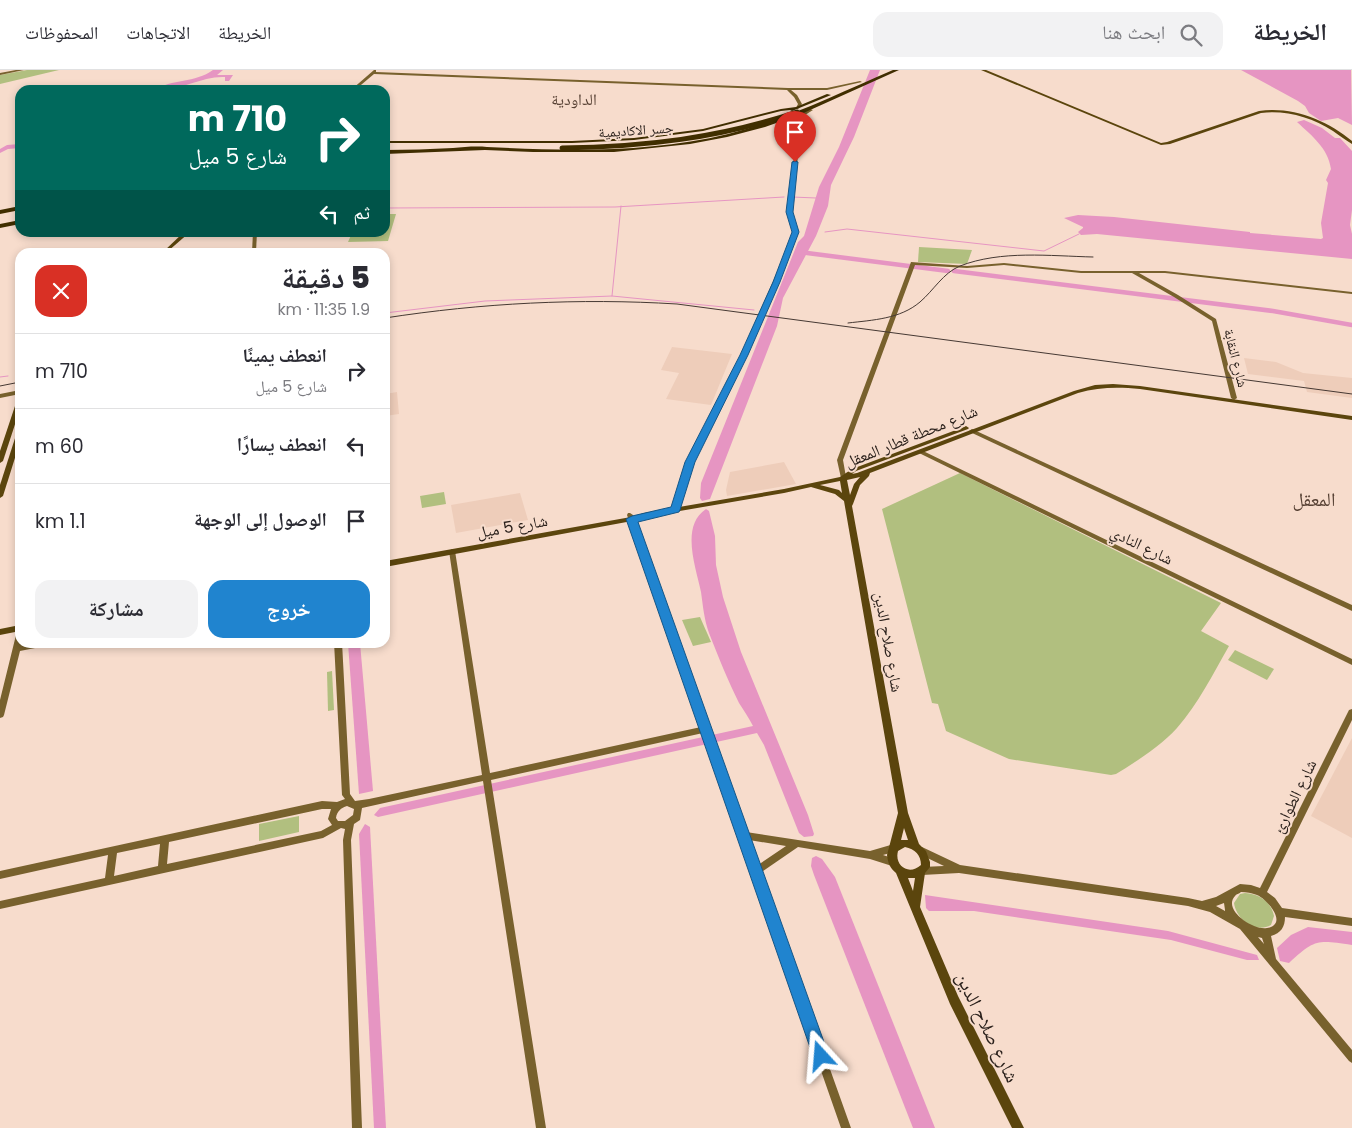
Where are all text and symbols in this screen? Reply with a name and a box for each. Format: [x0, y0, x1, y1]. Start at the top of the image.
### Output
search box [873, 12, 1223, 57]
text: الخريطة [1253, 15, 1327, 48]
text: ابحث هنا [1102, 19, 1165, 46]
text: المحفوظات [25, 20, 98, 45]
text: الاتجاهات [126, 20, 190, 45]
text: الخريطة [218, 20, 271, 45]
icon: search [1177, 21, 1205, 49]
district label: الداودية [551, 88, 597, 111]
text: 710 m [188, 94, 287, 143]
icon: right [305, 105, 370, 170]
pin [774, 111, 816, 162]
street label: جسر الاكاديمية [598, 117, 674, 143]
icon: arrive [781, 118, 809, 146]
text: شارع 5 ميل [189, 141, 287, 172]
text: ثم [353, 199, 370, 226]
icon: left [315, 200, 343, 228]
text: 5 دقيقة [282, 256, 370, 299]
button: close [35, 265, 87, 317]
text: 1.9 km · 11:35 [277, 298, 370, 321]
street label: شارع النقابة [1219, 327, 1253, 389]
text: انعطف يمينًا [242, 342, 327, 369]
icon: right [342, 357, 370, 385]
text: 710 m [35, 358, 88, 385]
text: شارع 5 ميل [255, 375, 327, 398]
street label: شارع محطة قطار المعقل [841, 399, 981, 474]
text: انعطف يسارًا [237, 431, 327, 458]
icon: left [342, 432, 370, 460]
text: 60 m [35, 433, 84, 460]
district label: المعقل [1293, 486, 1335, 513]
text: الوصول إلى الوجهة [194, 506, 327, 533]
icon: arrive [342, 507, 370, 535]
text: 1.1 km [35, 508, 86, 535]
street label: شارع 5 ميل [475, 509, 549, 544]
street label: شارع النادي [1106, 520, 1177, 571]
button: مشاركة [35, 580, 198, 638]
button: خروج [208, 580, 370, 638]
street label: شارع صلاح الدين [868, 590, 909, 694]
street label: شارع الطوارئ [1267, 756, 1322, 837]
street label: شارع صلاح الدين [949, 967, 1026, 1087]
position arrow [794, 1029, 846, 1081]

